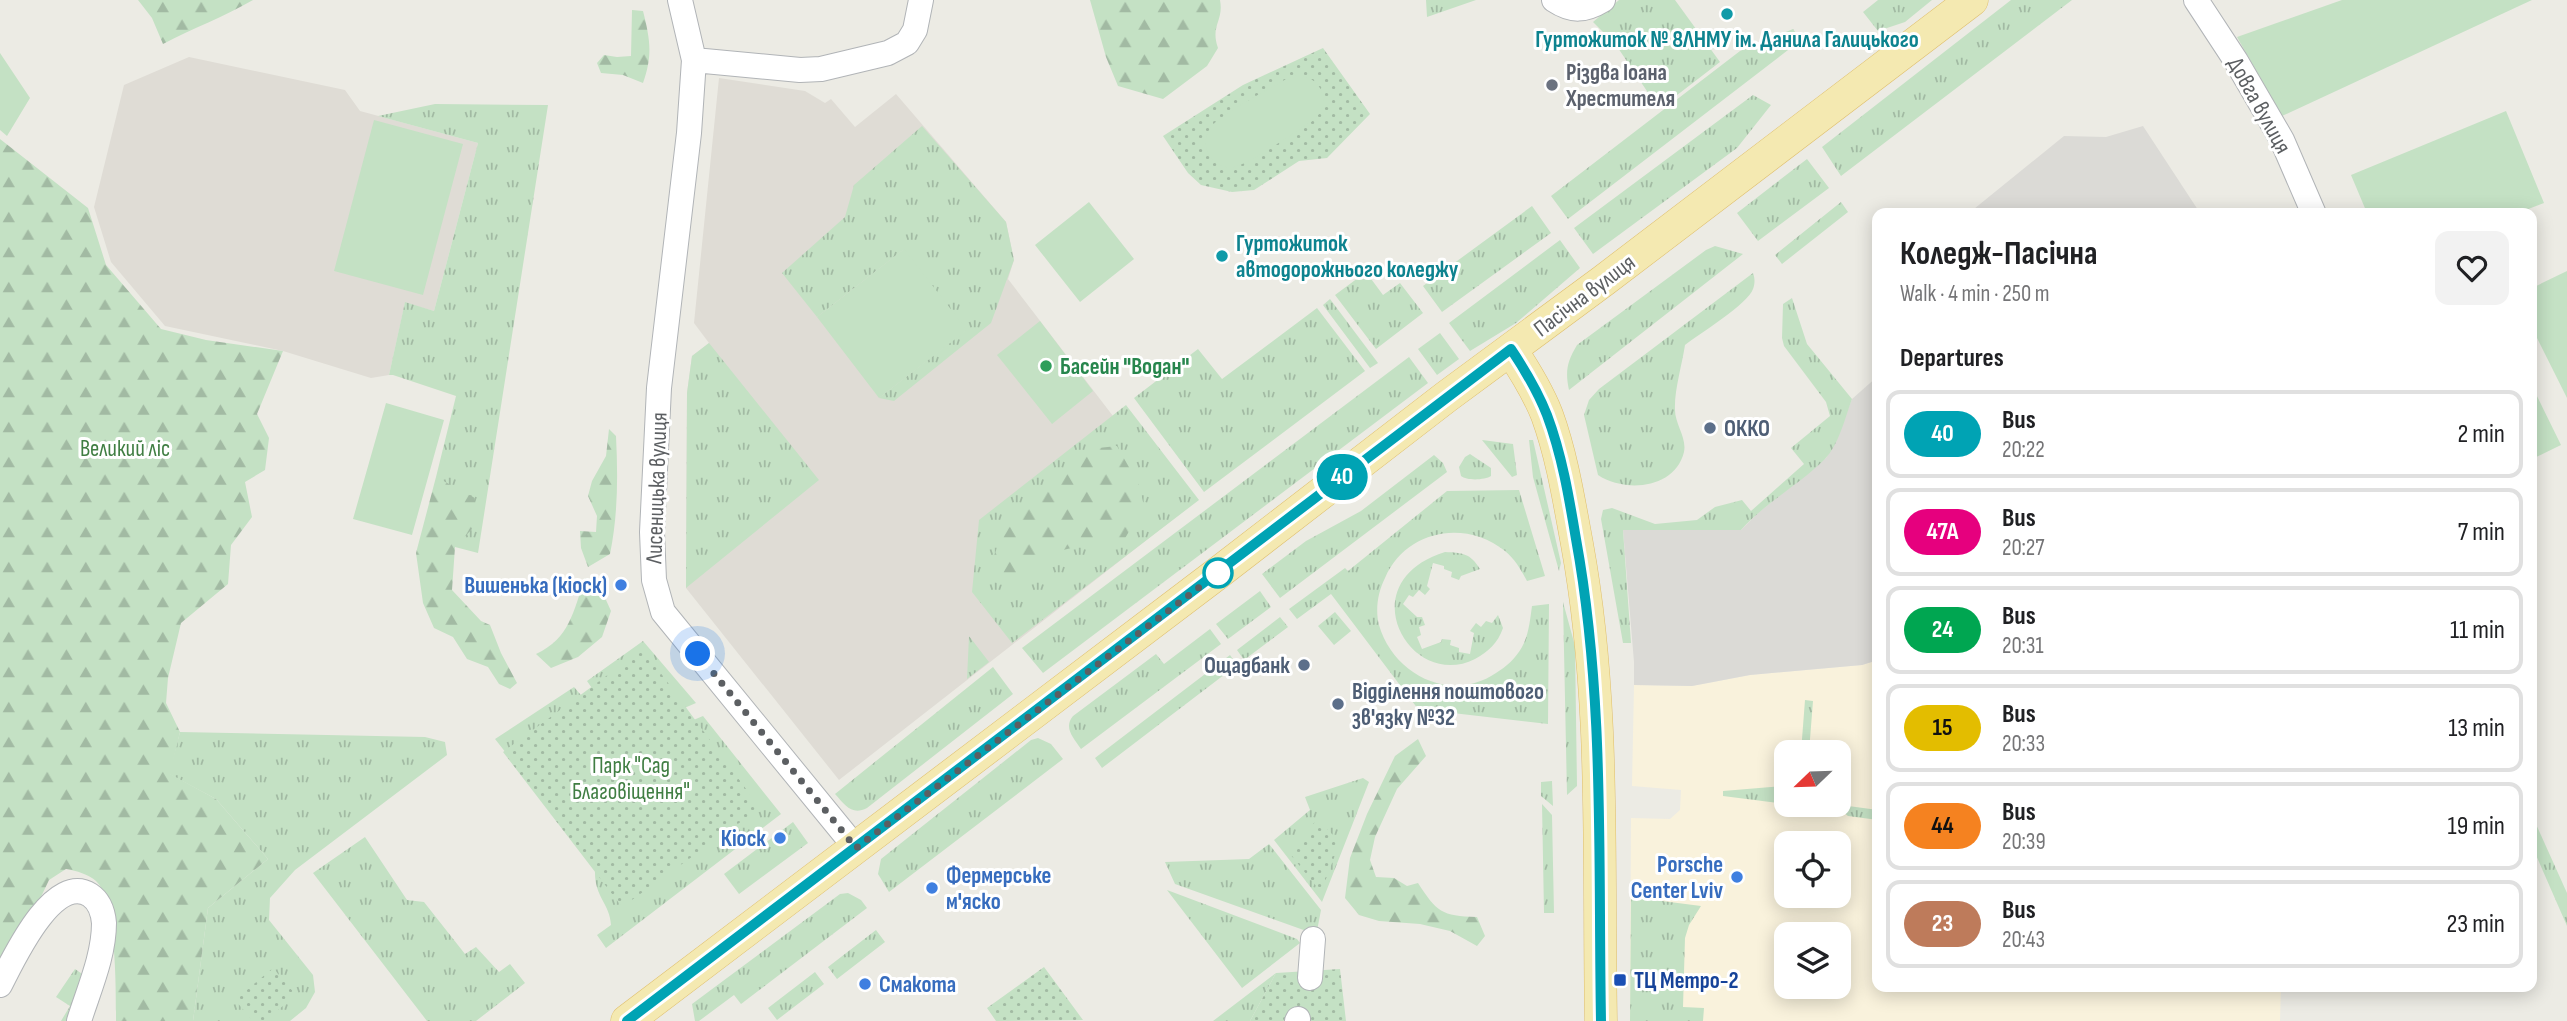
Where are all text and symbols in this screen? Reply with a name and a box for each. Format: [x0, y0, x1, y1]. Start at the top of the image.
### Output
marker: Гуртожиток № 8ЛНМУ ім. Данила Галицького [1719, 6, 1735, 22]
place label: Гуртожиток № 8ЛНМУ ім. Данила Галицького [1535, 26, 1919, 54]
street label: Довга вулиця [2221, 52, 2297, 159]
place label: Різдва Іоана Хрестителя [1565, 59, 1675, 113]
marker: Різдва Іоана Хрестителя [1544, 77, 1560, 93]
place label: Гуртожиток автодорожнього коледжу [1236, 230, 1459, 284]
button: heart [2435, 231, 2509, 305]
text: Коледж-Пасічна [1900, 234, 2098, 274]
marker: Гуртожиток автодорожнього коледжу [1214, 248, 1230, 264]
street label: Пасічна вулиця [1528, 249, 1641, 343]
text: Walk · 4 min · 250 m [1900, 280, 2050, 308]
text: Departures [1900, 343, 2004, 374]
place label: Басейн "Водан" [1060, 353, 1190, 381]
marker: Басейн "Водан" [1038, 358, 1054, 374]
text: Bus [2002, 405, 2036, 436]
street label: Лисеницька вулиця [640, 412, 674, 565]
place label: ОККО [1724, 415, 1770, 443]
text: 40 [1931, 419, 1954, 448]
text: 2 min [2457, 419, 2505, 450]
marker: ОККО [1702, 420, 1718, 436]
park label: Великий ліс [80, 435, 170, 463]
text: 20:22 [2002, 436, 2045, 464]
line badge: 40 [1310, 454, 1374, 500]
text: 40 [1331, 462, 1353, 491]
text: Bus [2002, 503, 2036, 534]
text: 47А [1926, 517, 1959, 546]
text: 7 min [2458, 517, 2505, 548]
text: 20:27 [2002, 534, 2045, 562]
unlabelled marker [1203, 558, 1233, 588]
place label: Вишенька (кіоск) [464, 572, 607, 600]
marker: Вишенька (кіоск) [613, 577, 629, 593]
text: Bus [2002, 601, 2036, 632]
text: 24 [1932, 615, 1953, 644]
text: 11 min [2450, 615, 2505, 646]
text: 20:31 [2002, 632, 2044, 660]
your location [680, 636, 715, 671]
place label: Ощадбанк [1204, 652, 1290, 680]
marker: Ощадбанк [1296, 657, 1312, 673]
place label: Відділення поштового зв'язку №32 [1352, 678, 1544, 732]
marker: Відділення поштового зв'язку №32 [1330, 696, 1346, 712]
text: Bus [2002, 699, 2036, 730]
text: 15 [1933, 713, 1953, 742]
text: 13 min [2448, 713, 2505, 744]
text: 20:33 [2002, 730, 2045, 758]
north arrow [1774, 740, 1852, 817]
map controls [1774, 740, 1851, 999]
park label: Парк "Сад Благовіщення" [572, 752, 690, 806]
text: Bus [2002, 797, 2036, 828]
text: 44 [1931, 811, 1954, 840]
text: 19 min [2448, 811, 2505, 842]
place label: Кіоск [721, 825, 766, 853]
text: 20:39 [2002, 828, 2046, 856]
marker: Кіоск [772, 830, 788, 846]
button: locate [1774, 831, 1851, 908]
place label: Porsche Center Lviv [1631, 851, 1723, 905]
place label: Фермерське м'яско [946, 862, 1051, 916]
marker: Porsche Center Lviv [1729, 869, 1745, 885]
marker: Фермерське м'яско [924, 880, 940, 896]
text: Bus [2002, 895, 2036, 926]
text: 23 [1932, 909, 1953, 938]
text: 23 min [2447, 909, 2505, 940]
button: layers [1774, 922, 1851, 999]
text: 20:43 [2002, 926, 2045, 954]
place label: ТЦ Метро-2 [1634, 967, 1739, 995]
place label: Смакота [879, 971, 956, 999]
marker: ТЦ Метро-2 [1612, 972, 1628, 988]
marker: Смакота [857, 976, 873, 992]

